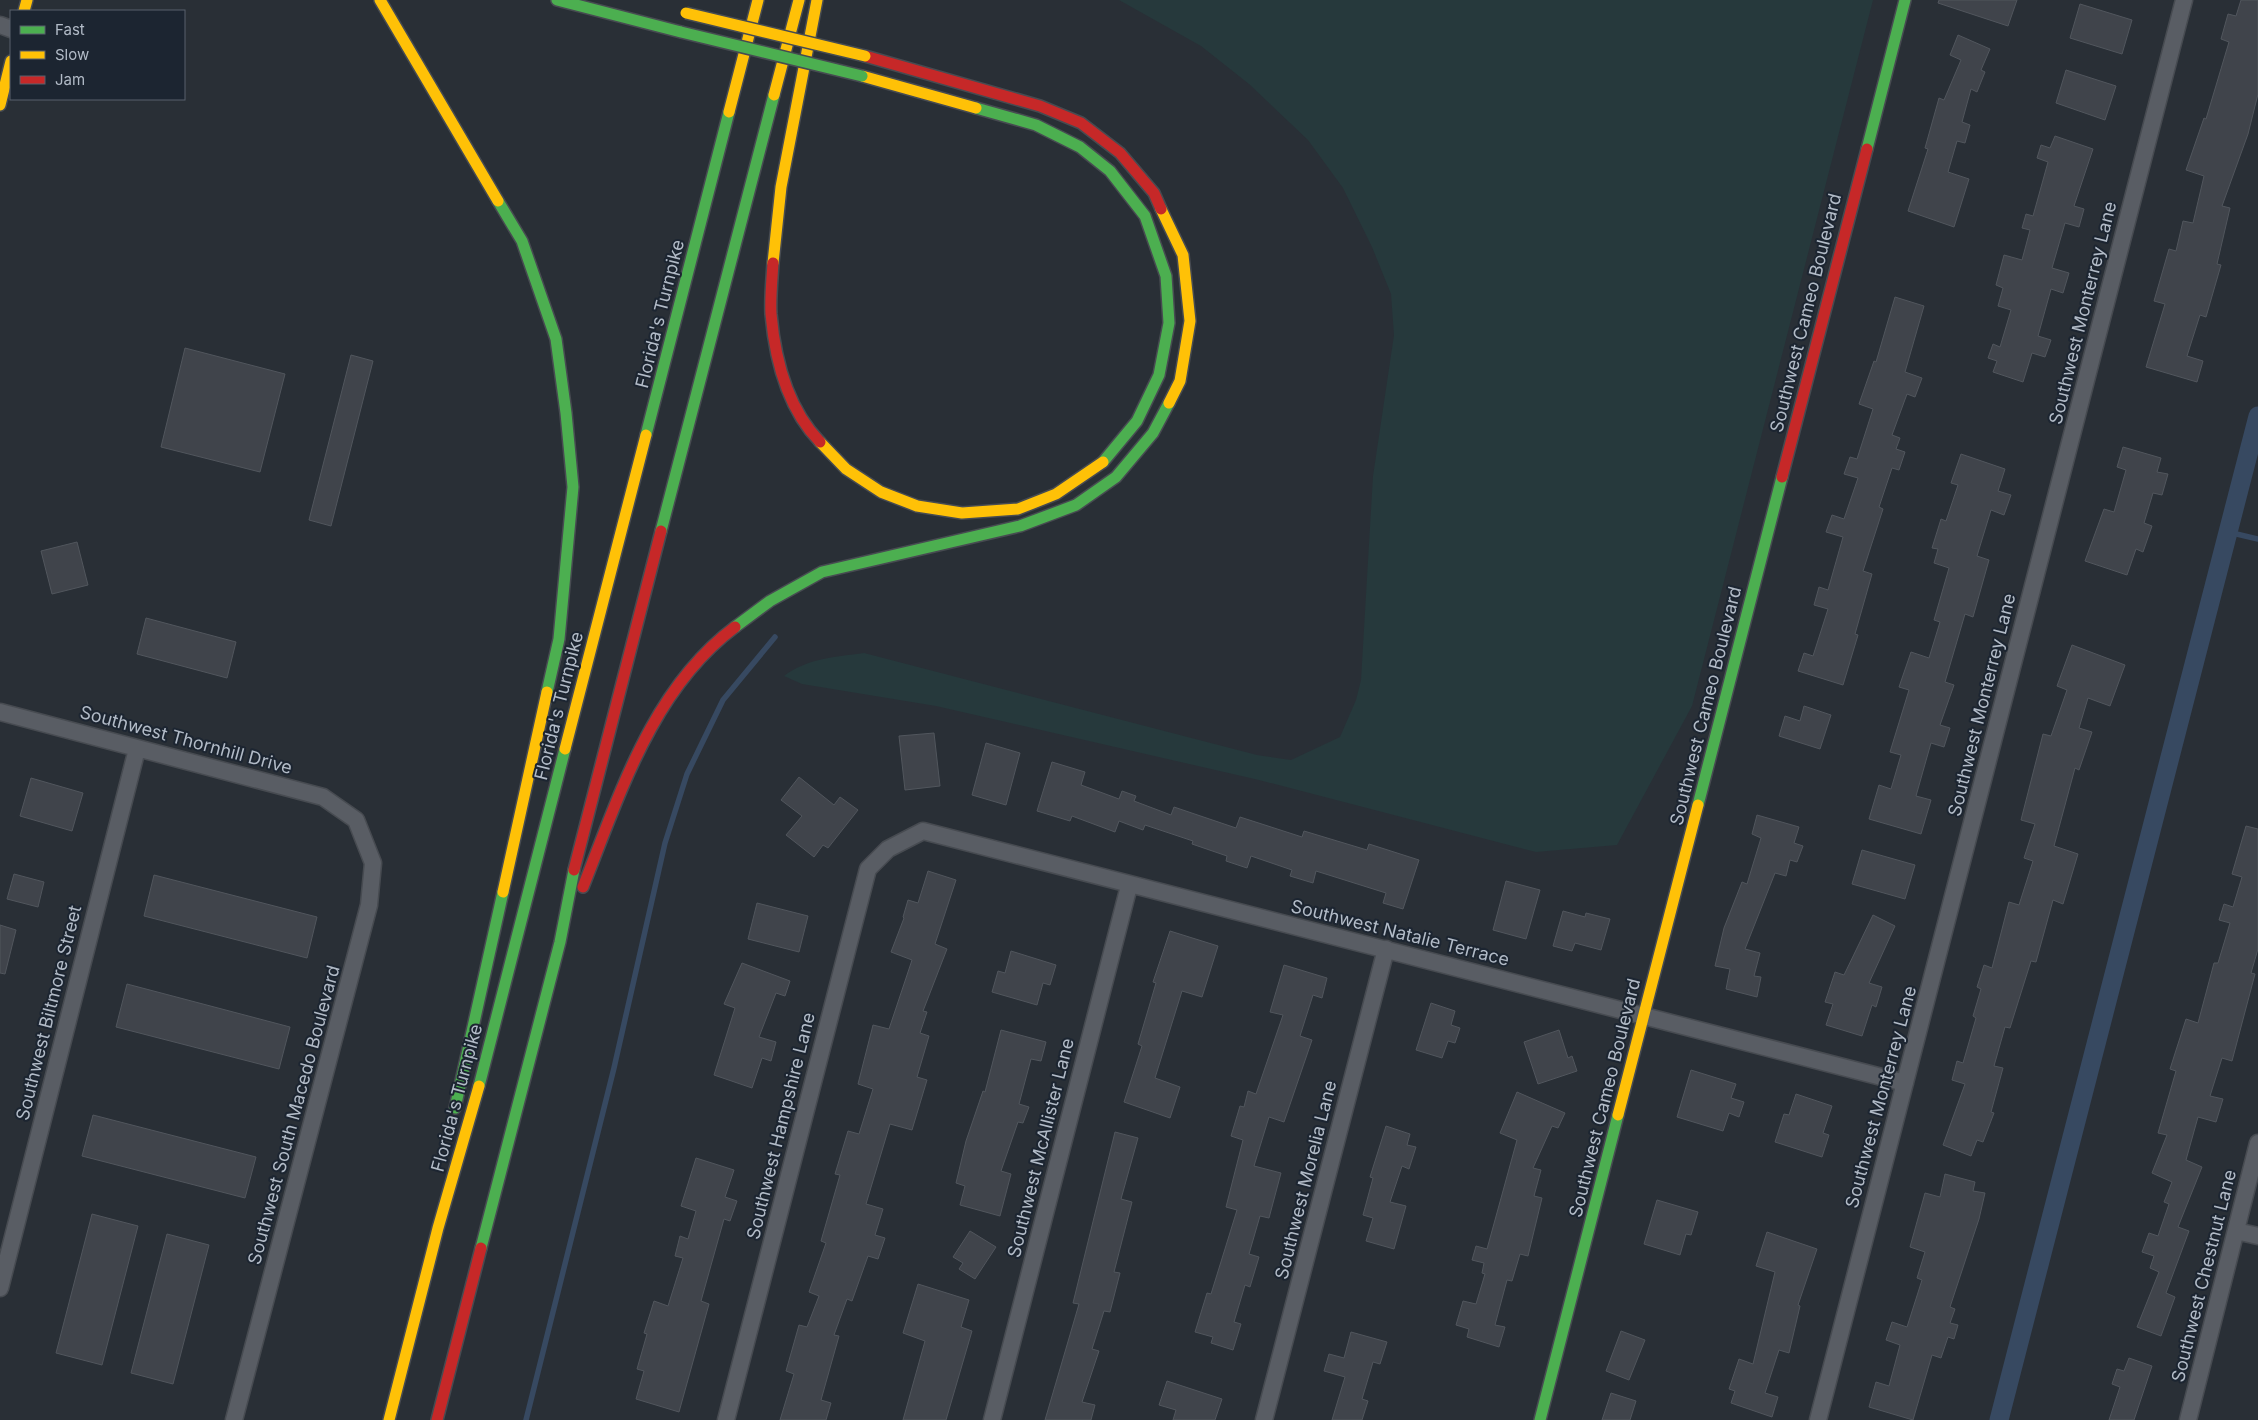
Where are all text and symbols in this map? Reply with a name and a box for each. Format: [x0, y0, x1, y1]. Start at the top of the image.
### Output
legend [10, 10, 185, 100]
text: Fast [55, 20, 85, 39]
text: Slow [55, 45, 89, 64]
text: Jam [55, 70, 85, 89]
street label: Southwest Cameo Boulevard [1766, 191, 1845, 435]
street label: Southwest Monterrey Lane [2045, 199, 2120, 427]
street label: Florida's Turnpike [631, 237, 688, 390]
street label: Southwest Cameo Boulevard [1666, 584, 1745, 828]
street label: Southwest Monterrey Lane [1944, 591, 2019, 819]
street label: Florida's Turnpike [530, 629, 587, 782]
street label: Southwest Thornhill Drive [78, 701, 295, 778]
street label: Southwest Natalie Terrace [1289, 895, 1511, 970]
street label: Southwest Biltmore Street [12, 903, 85, 1123]
street label: Southwest South Macedo Boulevard [243, 963, 344, 1267]
street label: Southwest Cameo Boulevard [1565, 976, 1644, 1220]
street label: Southwest Monterrey Lane [1841, 984, 1920, 1210]
street label: Southwest Hampshire Lane [742, 1010, 819, 1242]
street label: Florida's Turnpike [427, 1022, 486, 1174]
street label: Southwest McAllister Lane [1003, 1036, 1078, 1260]
street label: Southwest Morelia Lane [1271, 1078, 1340, 1281]
street label: Southwest Chestnut Lane [2167, 1167, 2240, 1384]

